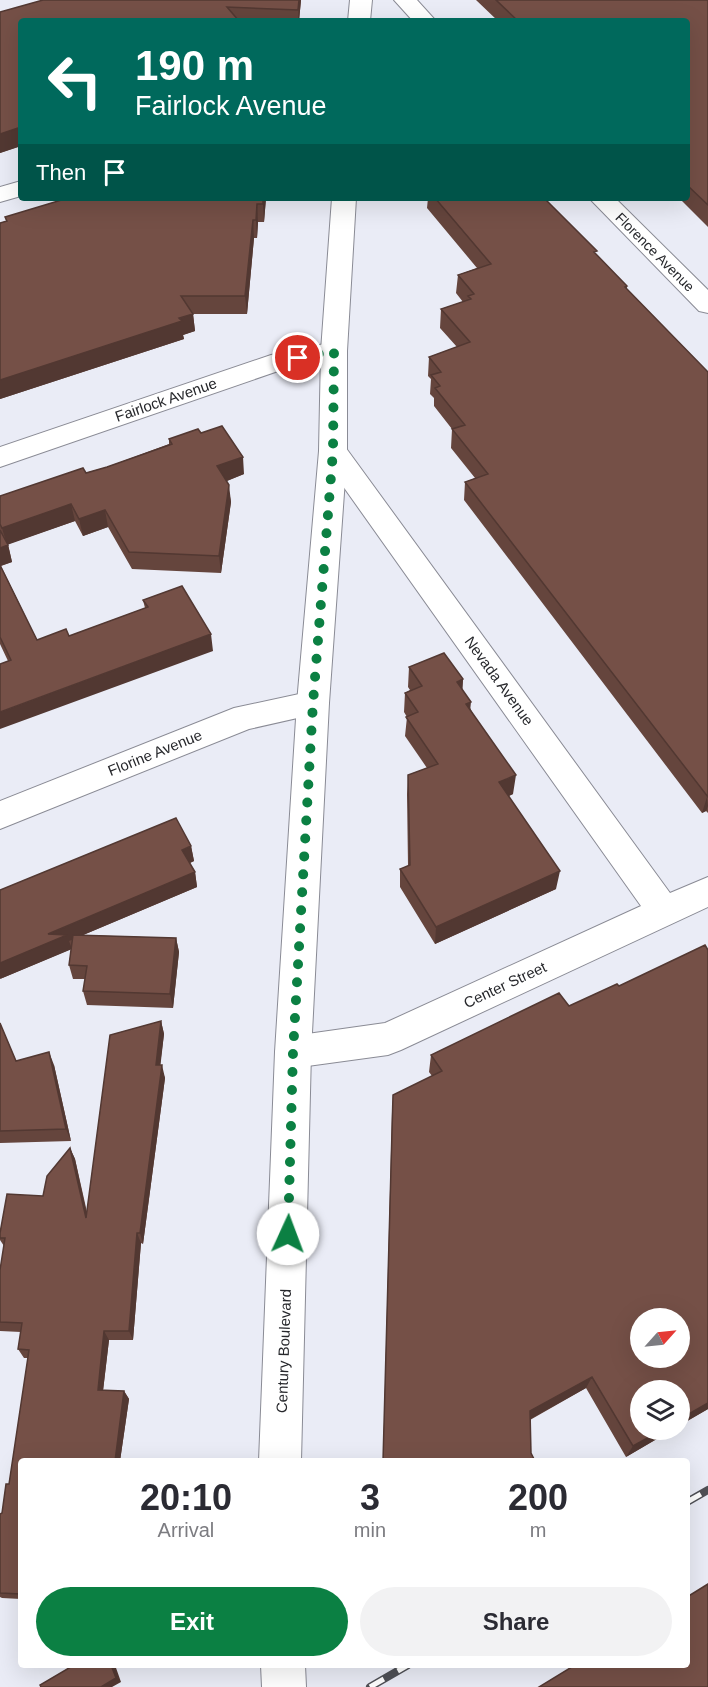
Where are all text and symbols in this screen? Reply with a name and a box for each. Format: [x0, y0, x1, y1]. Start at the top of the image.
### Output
icon: left [36, 42, 114, 120]
text: 190 m [135, 42, 254, 89]
text: Fairlock Avenue [135, 91, 327, 121]
icon: arrive [98, 156, 131, 189]
text: Then [36, 160, 86, 185]
street label: Florence Avenue [612, 209, 698, 295]
pin [272, 332, 323, 383]
icon: arrive [281, 341, 314, 374]
street label: Fairlock Avenue [113, 374, 219, 425]
street label: Nevada Avenue [461, 633, 537, 728]
street label: Florine Avenue [105, 726, 204, 779]
street label: Center Street [461, 958, 550, 1011]
position arrow [256, 1202, 320, 1266]
street label: Century Boulevard [273, 1289, 294, 1413]
north arrow [630, 1308, 690, 1368]
map controls [630, 1308, 690, 1440]
button: layers [630, 1380, 690, 1440]
text: 20:10 [140, 1477, 232, 1518]
text: 3 [360, 1477, 380, 1518]
text: 200 [508, 1477, 568, 1518]
text: Arrival [158, 1519, 214, 1541]
text: min [354, 1519, 386, 1541]
text: m [530, 1519, 546, 1541]
button: Exit [36, 1587, 348, 1656]
button: Share [360, 1587, 672, 1656]

